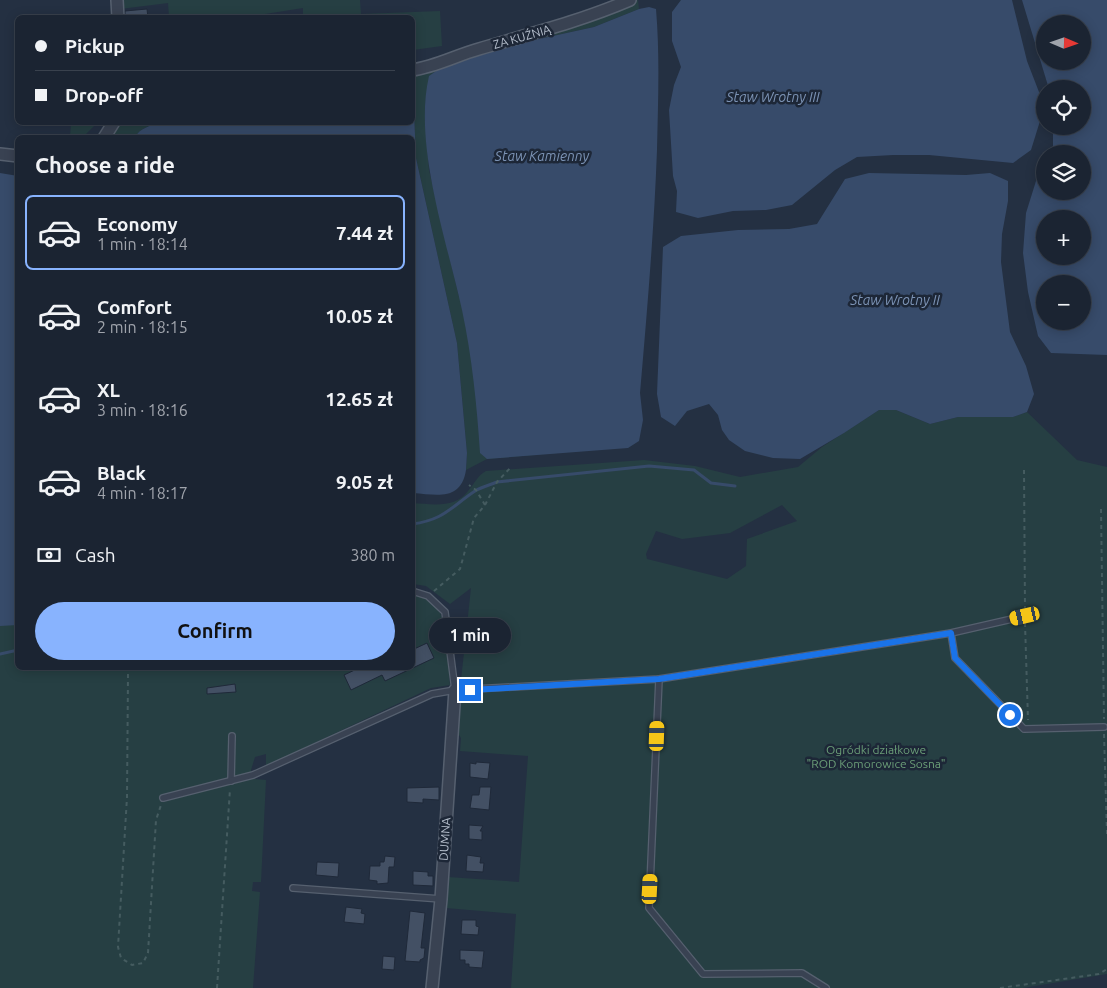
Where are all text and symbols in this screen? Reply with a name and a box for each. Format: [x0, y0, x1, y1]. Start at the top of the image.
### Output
north arrow [1036, 15, 1091, 70]
map controls [1036, 15, 1091, 330]
street label: ZA KUŹNIĄ [492, 22, 552, 51]
text: Pickup [65, 35, 125, 57]
button: locate [1036, 80, 1091, 135]
text: Drop-off [65, 84, 143, 106]
water label: Staw Wrotny III [725, 89, 820, 105]
button: layers [1036, 145, 1091, 200]
water label: Staw Kamienny [494, 148, 590, 164]
text: Choose a ride [35, 152, 175, 177]
icon: car [37, 210, 82, 255]
button: + [1036, 210, 1091, 265]
text: Economy [97, 213, 178, 235]
text: 7.44 zł [336, 222, 393, 244]
text: 1 min · 18:14 [97, 235, 188, 253]
button: − [1036, 275, 1091, 330]
water label: Staw Wrotny II [849, 292, 940, 308]
icon: car [37, 293, 82, 338]
text: Comfort [97, 296, 172, 318]
text: 10.05 zł [325, 305, 393, 327]
text: 2 min · 18:15 [97, 318, 188, 336]
icon: car [37, 376, 82, 421]
text: XL [97, 379, 120, 401]
text: 12.65 zł [325, 388, 393, 410]
text: 3 min · 18:16 [97, 401, 188, 419]
icon: car [37, 459, 82, 504]
text: Black [97, 462, 146, 484]
text: 9.05 zł [336, 471, 393, 493]
text: 4 min · 18:17 [97, 484, 188, 502]
icon: cash [35, 541, 63, 569]
text: Cash [75, 544, 116, 566]
text: 380 m [350, 546, 395, 564]
button: Confirm [35, 602, 395, 660]
car [1008, 605, 1041, 627]
callout: 1 min [429, 618, 511, 652]
text: 1 min [450, 626, 490, 644]
route end [459, 679, 481, 701]
route start [999, 704, 1021, 726]
car [648, 721, 665, 751]
park label: Ogródki działkowe "ROD Komorowice Sosna" [806, 743, 946, 770]
street label: DUMNA [437, 817, 453, 861]
car [641, 874, 658, 904]

